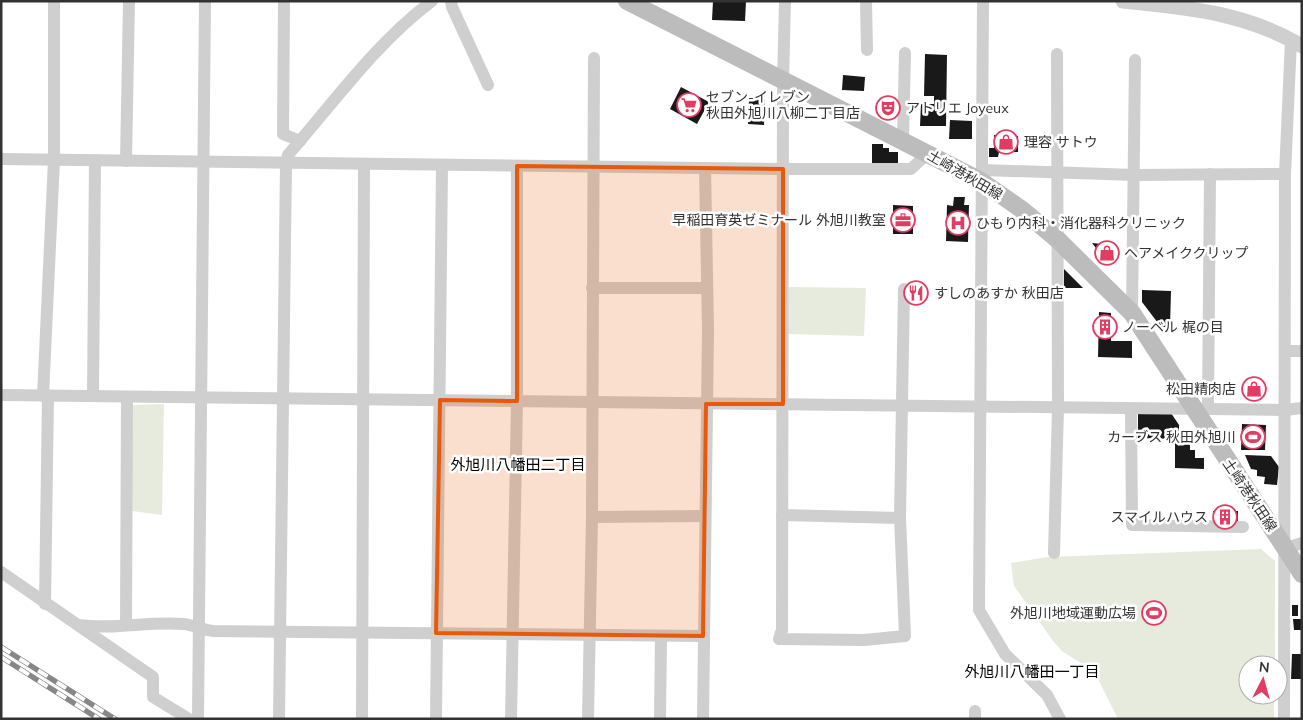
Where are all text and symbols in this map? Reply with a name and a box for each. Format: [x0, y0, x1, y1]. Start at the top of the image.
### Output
place label: セブン-イレブン 秋田外旭川八柳二丁目店 [706, 88, 860, 122]
supermarket icon: セブン-イレブン 秋田外旭川八柳二丁目店 [676, 92, 702, 118]
theatre icon: アトリエ Joyeux [875, 95, 901, 121]
place label: アトリエ Joyeux [906, 99, 1009, 117]
shop icon: 理容 サトウ [993, 129, 1019, 155]
place label: 理容 サトウ [1024, 133, 1098, 151]
street label: 土崎港秋田線 [924, 146, 1006, 204]
office icon: 早稲田育英ゼミナール 外旭川教室 [890, 207, 916, 233]
hospital icon: ひもり内科・消化器科クリニック [945, 210, 971, 236]
place label: 早稲田育英ゼミナール 外旭川教室 [672, 211, 886, 229]
place label: ひもり内科・消化器科クリニック [976, 214, 1186, 232]
shop icon: ヘアメイククリップ [1094, 240, 1120, 266]
place label: ヘアメイククリップ [1124, 244, 1248, 262]
restaurant icon: すしのあすか 秋田店 [903, 280, 929, 306]
place label: すしのあすか 秋田店 [934, 284, 1064, 302]
building icon: ノーベル 梶の目 [1092, 314, 1118, 340]
place label: ノーベル 梶の目 [1122, 318, 1224, 336]
shop icon: 松田精肉店 [1241, 376, 1267, 402]
place label: 松田精肉店 [1166, 380, 1236, 398]
sports icon: カーブス 秋田外旭川 [1240, 424, 1266, 450]
place label: カーブス 秋田外旭川 [1107, 428, 1236, 446]
district label: 外旭川八幡田二丁目 [450, 455, 586, 474]
street label: 土崎港秋田線 [1219, 455, 1281, 535]
building icon: スマイルハウス [1212, 504, 1238, 530]
place label: スマイルハウス [1110, 508, 1208, 526]
sports icon: 外旭川地域運動広場 [1141, 600, 1167, 626]
place label: 外旭川地域運動広場 [1010, 604, 1136, 622]
north arrow [1238, 655, 1288, 705]
text: N [1258, 658, 1271, 677]
district label: 外旭川八幡田一丁目 [964, 662, 1100, 681]

